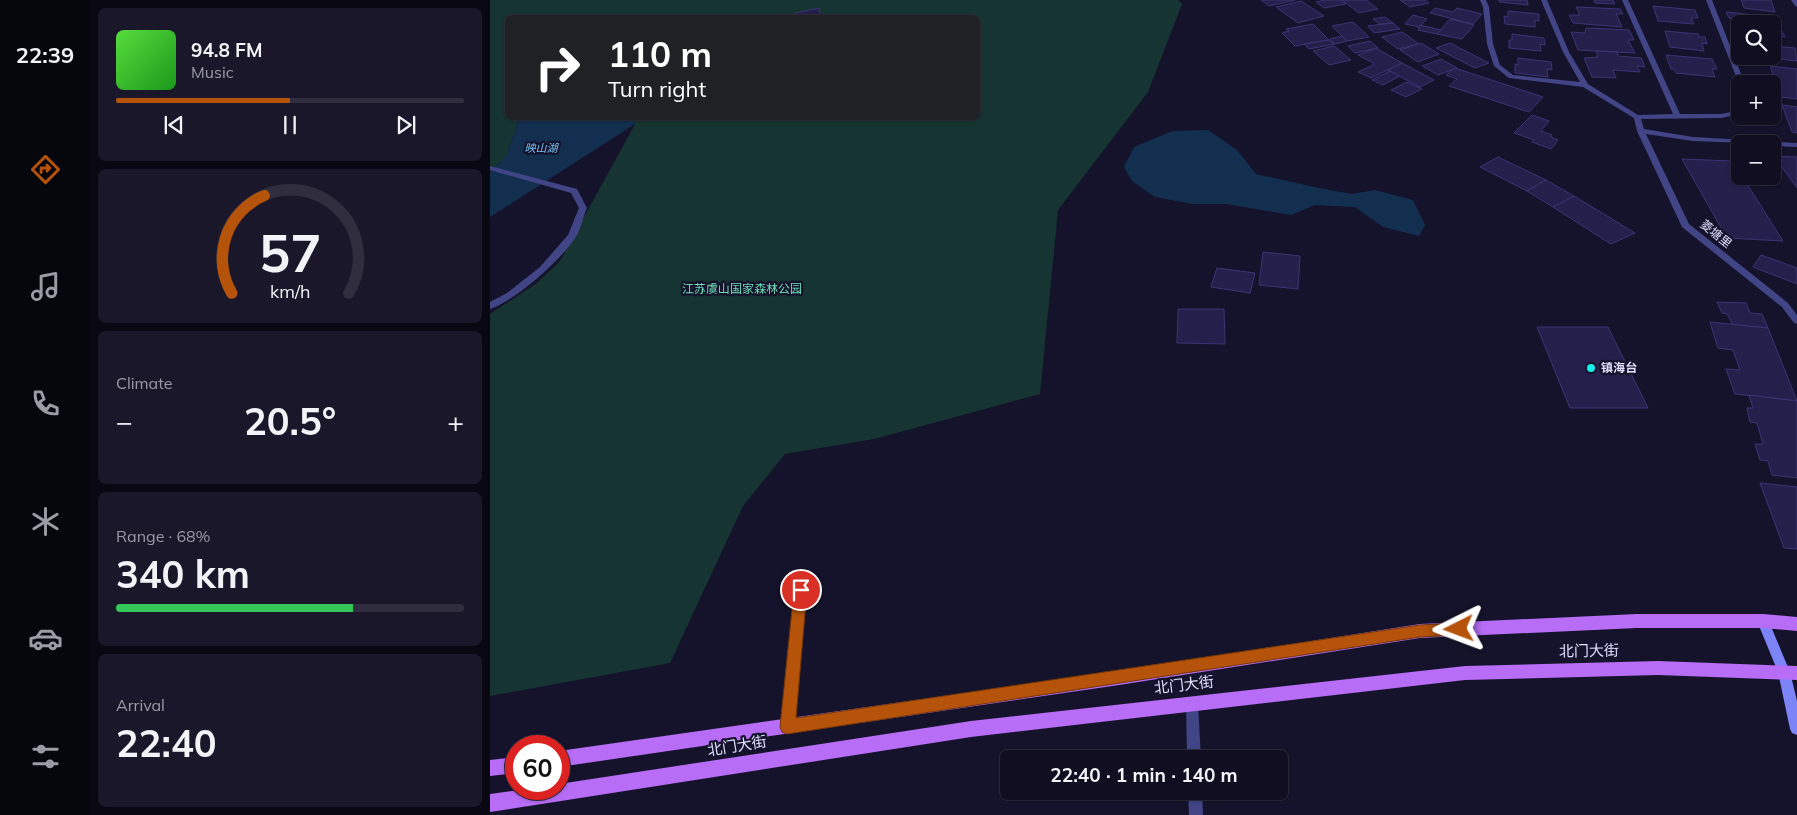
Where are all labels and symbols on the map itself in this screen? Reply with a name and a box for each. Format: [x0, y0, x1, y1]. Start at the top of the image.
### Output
water label: 映山湖 [525, 141, 559, 155]
street label: 菱塘里 [1698, 216, 1735, 251]
park label: 江苏虞山国家森林公园 [682, 281, 802, 296]
place label: 镇海台 [1601, 360, 1637, 375]
marker: 镇海台 [1585, 362, 1597, 374]
pin [780, 569, 822, 611]
position arrow [1432, 602, 1484, 654]
street label: 北门大街 [1559, 640, 1619, 661]
street label: 北门大街 [1153, 671, 1215, 698]
street label: 北门大街 [706, 731, 768, 760]
speed limit sign: 60 [505, 735, 570, 800]

